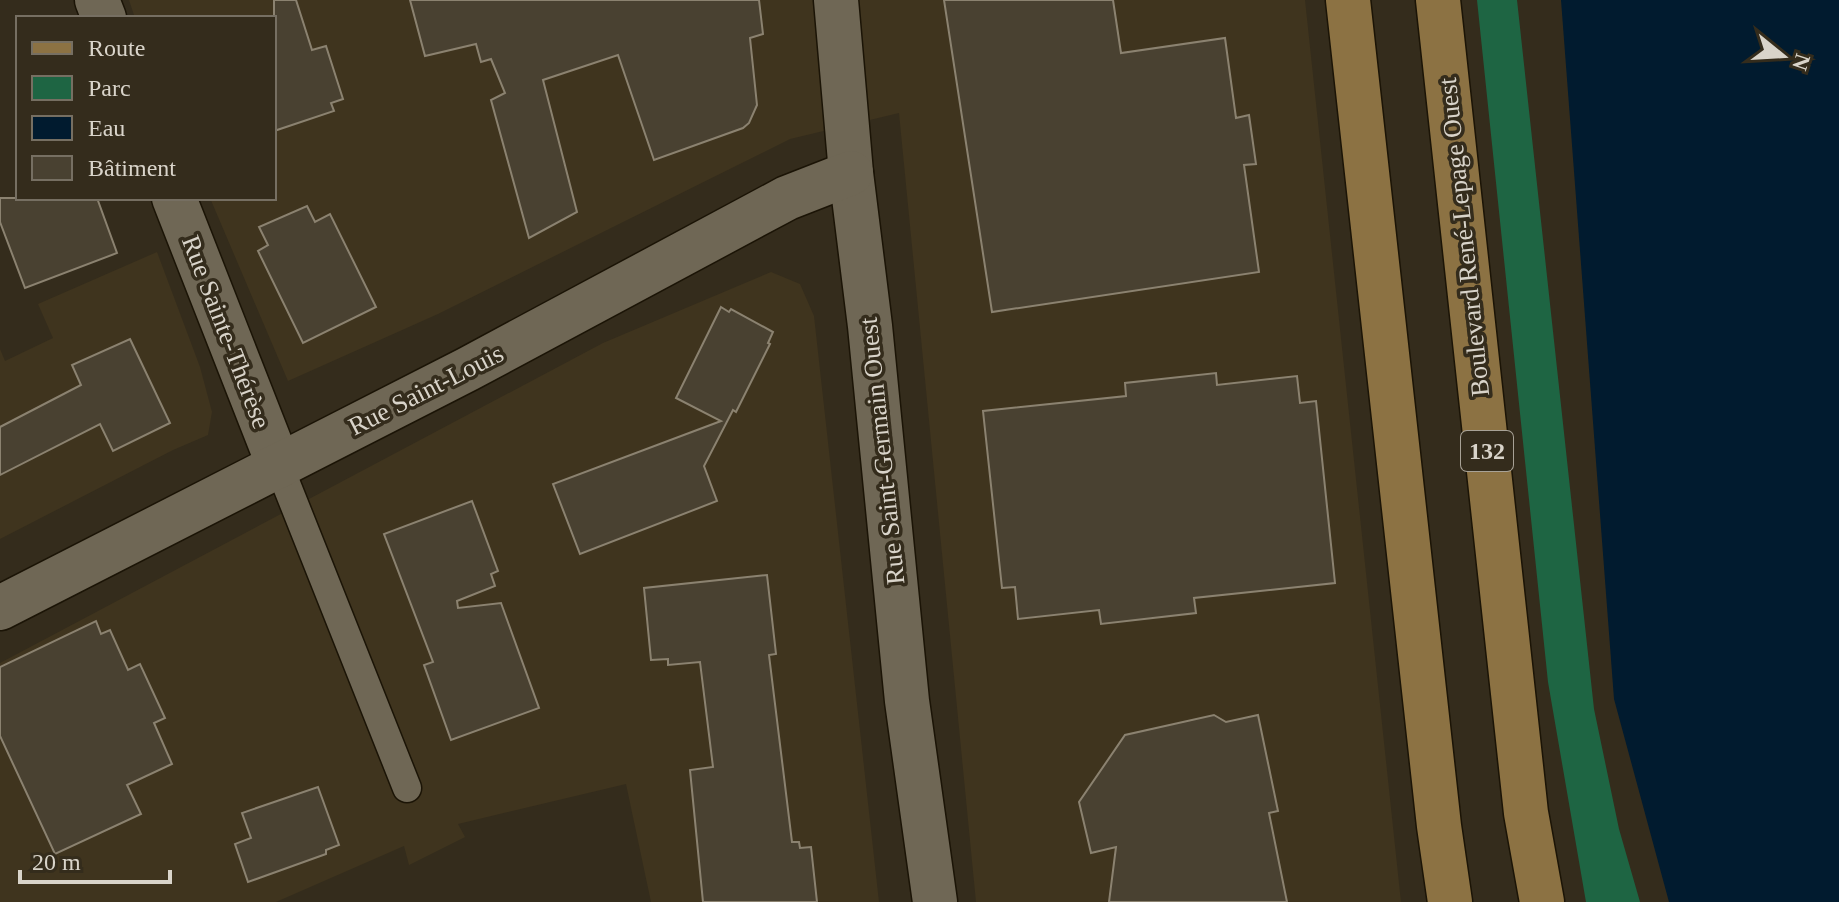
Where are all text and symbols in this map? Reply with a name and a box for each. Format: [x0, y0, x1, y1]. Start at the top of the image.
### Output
legend [16, 16, 276, 200]
north arrow [1743, 16, 1823, 96]
text: Route [88, 35, 145, 61]
text: N [1787, 51, 1816, 74]
text: Parc [88, 75, 131, 101]
street label: Boulevard René-Lepage Ouest [1433, 75, 1495, 398]
text: Eau [88, 115, 125, 141]
text: Bâtiment [88, 155, 176, 181]
street label: Rue Sainte-Thérèse [176, 231, 276, 433]
street label: Rue Saint-Germain Ouest [853, 315, 910, 586]
street label: Rue Saint-Louis [344, 339, 508, 441]
road number: 132 [1461, 431, 1513, 471]
scale bar [20, 834, 170, 884]
text: 20 m [32, 849, 81, 875]

